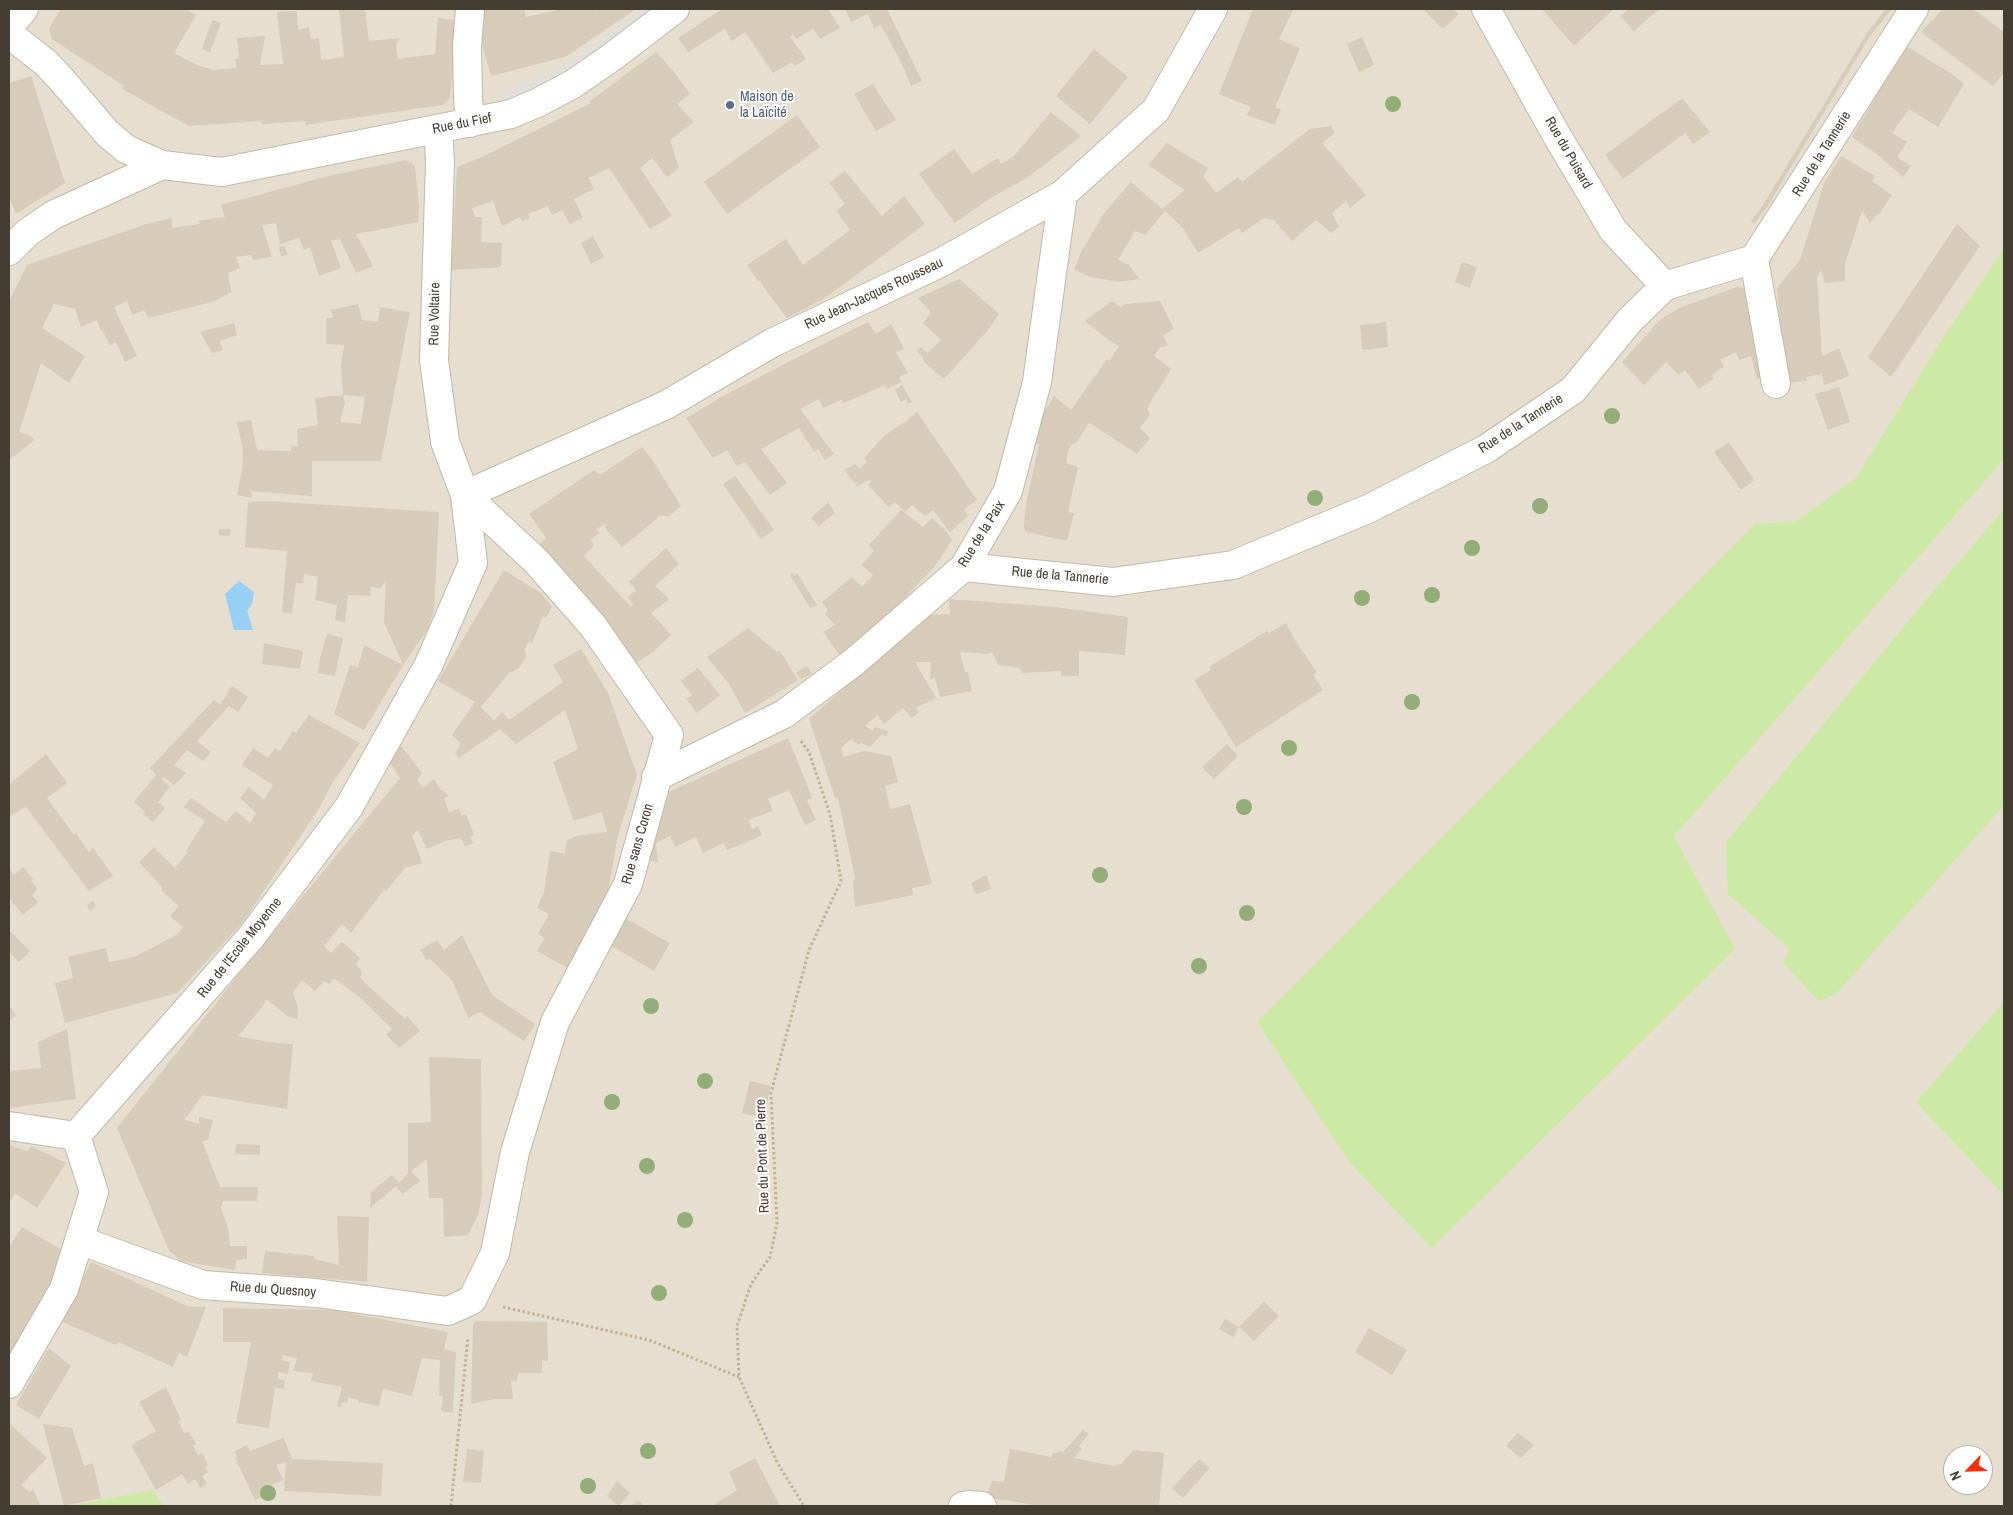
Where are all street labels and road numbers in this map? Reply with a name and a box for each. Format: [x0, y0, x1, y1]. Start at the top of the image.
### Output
street label: Rue de la Tannerie [1789, 108, 1855, 200]
street label: Rue du Fief [431, 110, 493, 138]
street label: Rue du Puisard [1541, 114, 1595, 192]
street label: Rue Jean-Jacques Rousseau [802, 255, 946, 333]
street label: Rue Voltaire [426, 282, 444, 346]
street label: Rue de la Tannerie [1476, 390, 1566, 458]
street label: Rue de la Paix [955, 498, 1009, 570]
street label: Rue de la Tannerie [1011, 563, 1109, 589]
street label: Rue sans Coron [618, 802, 658, 886]
street label: Rue de l'Ecole Moyenne [194, 894, 286, 1002]
street label: Rue du Pont de Pierre [753, 1099, 773, 1213]
street label: Rue du Quesnoy [229, 1279, 317, 1301]

